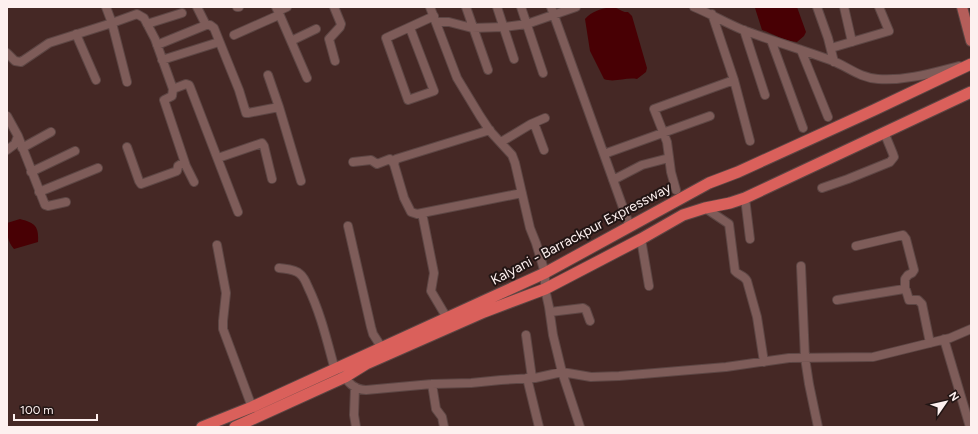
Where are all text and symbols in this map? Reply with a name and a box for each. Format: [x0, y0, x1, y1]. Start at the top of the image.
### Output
street label: Kalyani - Barrackpur Expressway [488, 179, 675, 289]
north arrow [926, 382, 966, 422]
text: N [946, 390, 962, 404]
scale bar [14, 396, 97, 422]
text: 100 m [20, 403, 54, 417]

